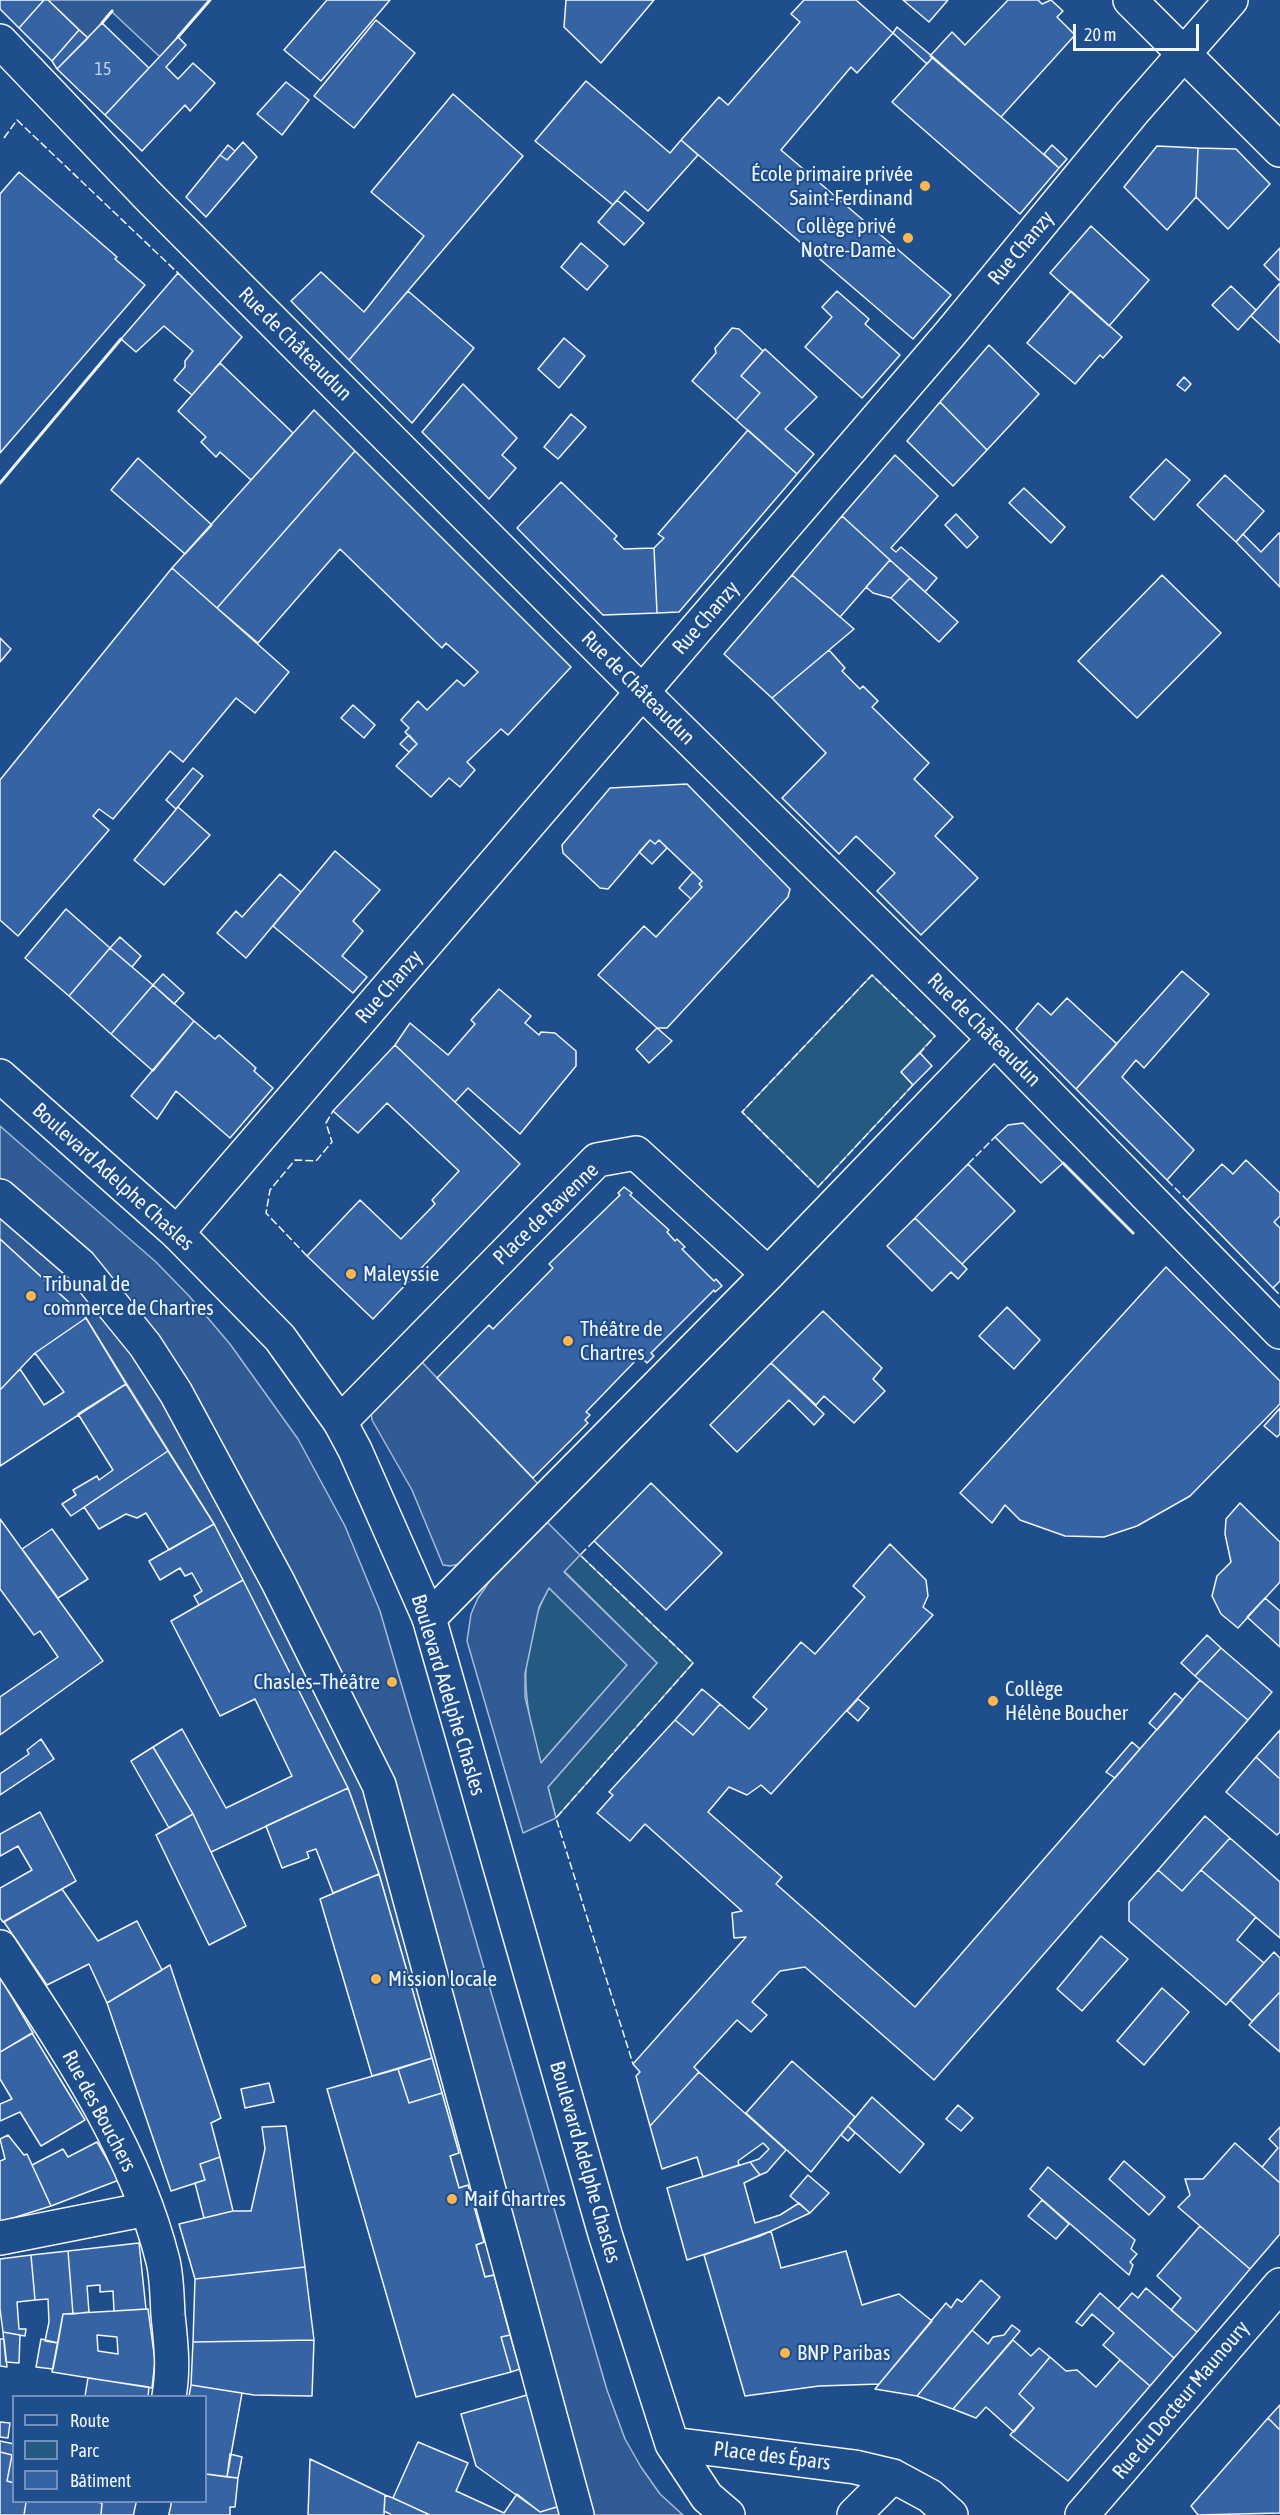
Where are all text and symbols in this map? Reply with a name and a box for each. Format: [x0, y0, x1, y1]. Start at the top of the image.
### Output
scale bar [1076, 12, 1202, 50]
text: 20 m [1084, 24, 1116, 45]
house number: 15 [95, 58, 111, 80]
place label: École primaire privée Saint-Ferdinand [751, 161, 913, 211]
marker: École primaire privée Saint-Ferdinand [918, 179, 932, 193]
street label: Rue Chanzy [983, 206, 1059, 290]
place label: Collège privé Notre-Dame [796, 213, 896, 263]
marker: Collège privé Notre-Dame [901, 231, 915, 245]
street label: Rue de Châteaudun [233, 282, 357, 406]
street label: Rue Chanzy [667, 576, 745, 660]
street label: Rue de Châteaudun [576, 626, 700, 750]
street label: Rue Chanzy [350, 945, 428, 1029]
street label: Rue de Châteaudun [922, 968, 1046, 1092]
street label: Boulevard Adelphe Chasles [27, 1098, 199, 1256]
street label: Place de Ravenne [488, 1158, 604, 1270]
place label: Maleyssie [363, 1261, 439, 1287]
marker: Maleyssie [344, 1267, 358, 1281]
place label: Tribunal de commerce de Chartres [43, 1271, 214, 1321]
marker: Tribunal de commerce de Chartres [24, 1289, 38, 1303]
place label: Théâtre de Chartres [580, 1316, 662, 1366]
marker: Théâtre de Chartres [561, 1334, 575, 1348]
street label: Boulevard Adelphe Chasles [405, 1591, 491, 1799]
place label: Chasles–Théâtre [253, 1669, 380, 1695]
marker: Chasles–Théâtre [385, 1675, 399, 1689]
place label: Collège Hélène Boucher [1005, 1676, 1128, 1726]
marker: Collège Hélène Boucher [986, 1694, 1000, 1708]
place label: Mission locale [388, 1966, 497, 1992]
marker: Mission locale [369, 1972, 383, 1986]
street label: Rue des Bouchers [56, 2046, 142, 2176]
street label: Boulevard Adelphe Chasles [544, 2058, 626, 2266]
place label: Maif Chartres [464, 2186, 566, 2212]
marker: Maif Chartres [445, 2192, 459, 2206]
street label: Rue du Docteur Maunoury [1107, 2316, 1255, 2484]
place label: BNP Paribas [797, 2340, 890, 2366]
marker: BNP Paribas [778, 2346, 792, 2360]
legend [12, 2395, 207, 2503]
text: Route [70, 2410, 109, 2431]
street label: Place des Épars [712, 2436, 832, 2476]
text: Parc [70, 2440, 99, 2461]
text: Bâtiment [70, 2470, 131, 2491]

